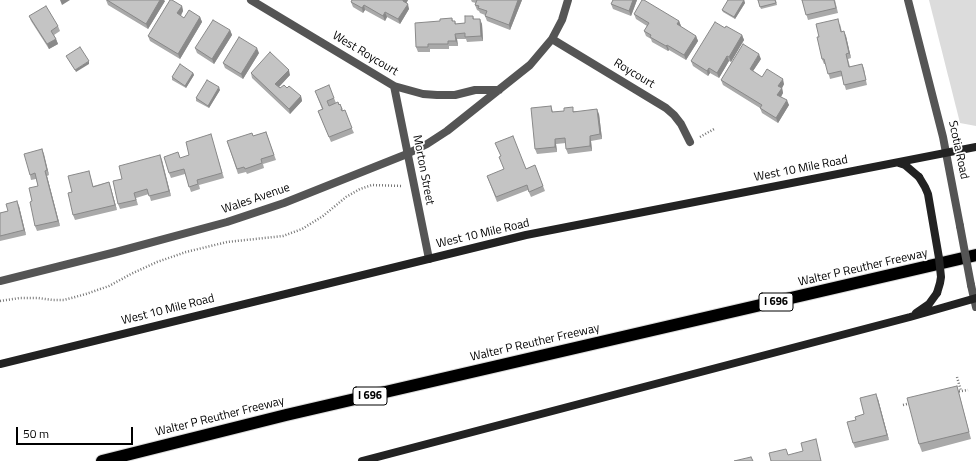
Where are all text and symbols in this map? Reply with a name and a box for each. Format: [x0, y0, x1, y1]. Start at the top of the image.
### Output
street label: West Roycourt [329, 29, 401, 79]
street label: Roycourt [611, 56, 657, 92]
street label: Scotia Road [945, 119, 971, 181]
street label: Morton Street [409, 134, 437, 206]
street label: West 10 Mile Road [753, 153, 849, 185]
street label: Wales Avenue [220, 181, 292, 217]
street label: West 10 Mile Road [435, 216, 531, 252]
street label: Walter P Reuther Freeway [797, 246, 929, 290]
street label: West 10 Mile Road [120, 292, 216, 328]
road number: I 696 [759, 293, 793, 311]
street label: Walter P Reuther Freeway [469, 321, 601, 365]
road number: I 696 [353, 387, 387, 405]
street label: Walter P Reuther Freeway [154, 394, 286, 440]
scale bar [18, 419, 135, 445]
text: 50 m [23, 424, 49, 443]

